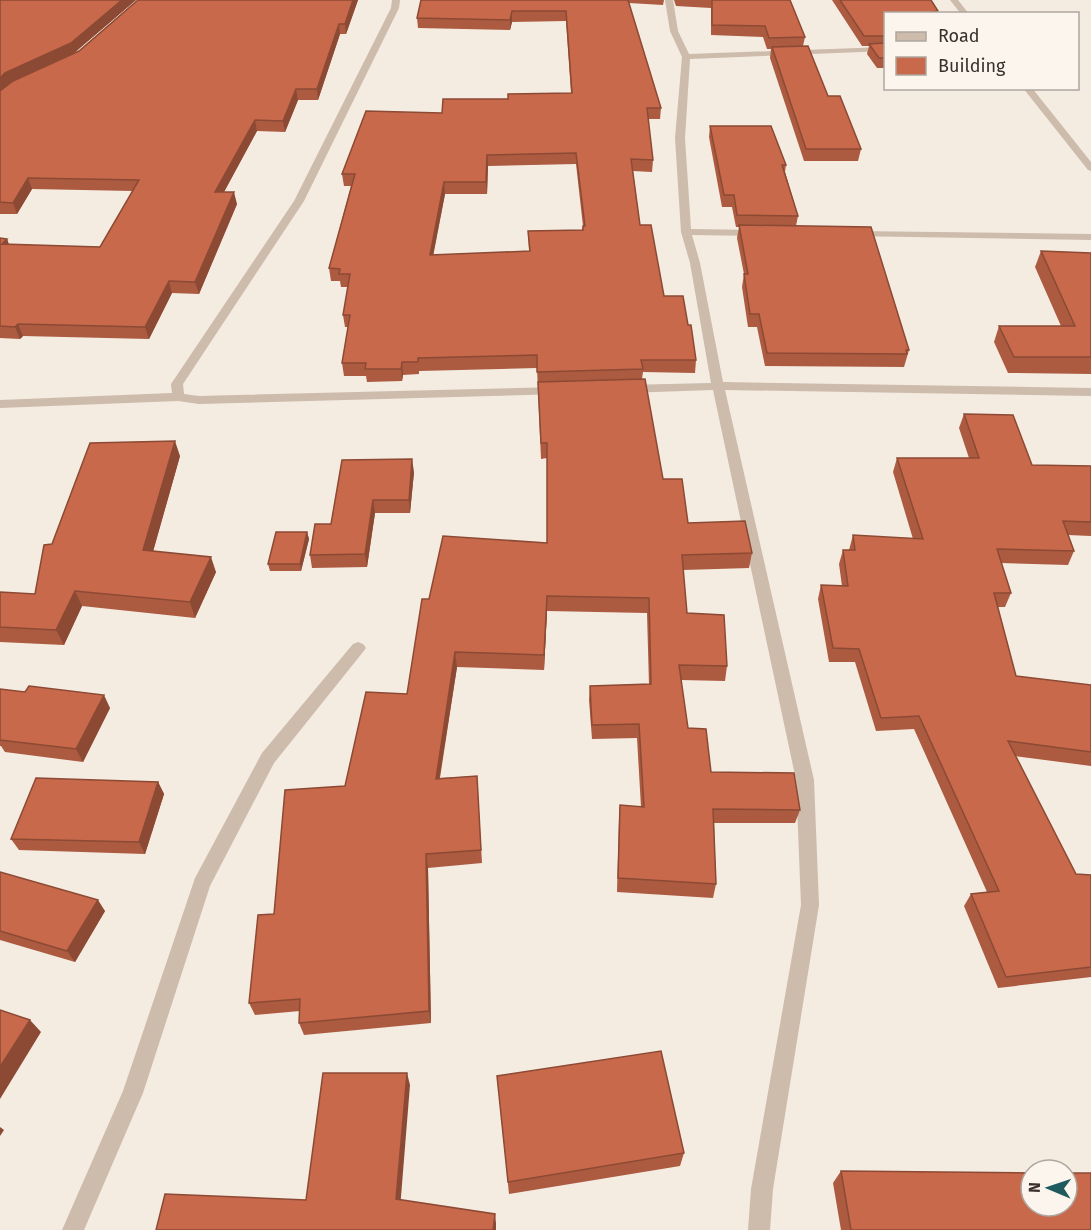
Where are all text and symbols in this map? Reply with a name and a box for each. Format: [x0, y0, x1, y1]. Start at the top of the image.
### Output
legend [884, 12, 1079, 90]
text: Road [938, 25, 980, 47]
text: Building [938, 55, 1006, 77]
north arrow [1019, 1158, 1079, 1218]
text: N [1025, 1182, 1044, 1193]

